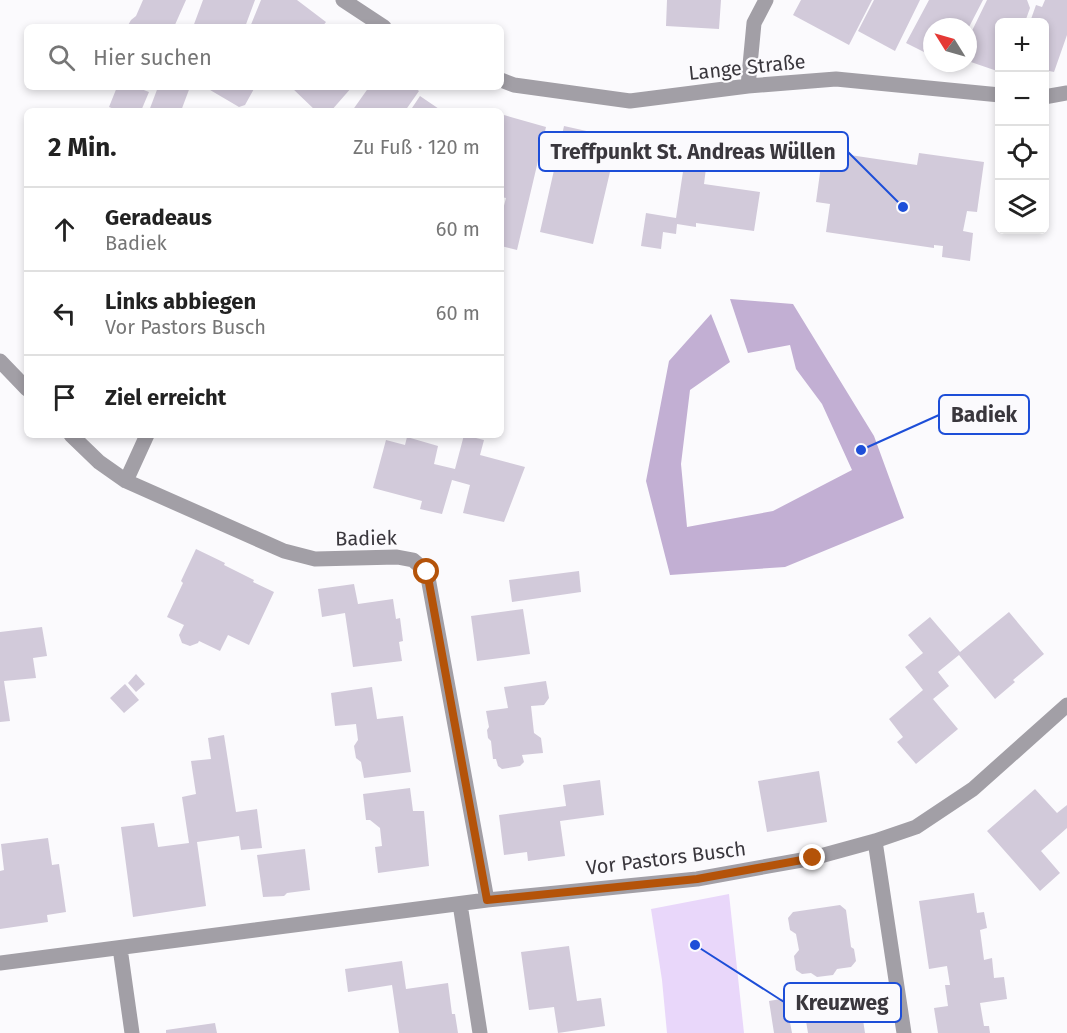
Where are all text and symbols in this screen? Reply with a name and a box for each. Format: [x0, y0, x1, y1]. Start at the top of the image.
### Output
north arrow [923, 18, 977, 72]
map controls [995, 18, 1049, 234]
button: + [995, 18, 1049, 72]
search box [24, 24, 504, 90]
icon: search [45, 41, 78, 74]
text: Hier suchen [93, 44, 212, 71]
street label: Lange Straße [687, 49, 807, 85]
button: − [995, 72, 1049, 126]
button: locate [995, 126, 1049, 180]
text: 2 Min. [48, 132, 117, 163]
callout: Treffpunkt St. Andreas Wüllen [539, 132, 848, 171]
text: Zu Fuß · 120 m [353, 135, 480, 159]
text: Treffpunkt St. Andreas Wüllen [550, 139, 836, 165]
button: layers [995, 180, 1049, 234]
text: Geradeaus [105, 204, 212, 231]
icon: ahead [48, 213, 81, 246]
text: 60 m [436, 217, 480, 241]
text: Badiek [105, 231, 167, 255]
text: Links abbiegen [105, 288, 256, 315]
icon: left [48, 297, 81, 330]
text: 60 m [436, 301, 480, 325]
text: Vor Pastors Busch [105, 315, 266, 339]
icon: arrive [48, 381, 81, 414]
text: Ziel erreicht [105, 384, 226, 411]
callout: Badiek [939, 395, 1029, 434]
text: Badiek [951, 402, 1017, 428]
street label: Badiek [335, 525, 398, 551]
route start [413, 558, 439, 584]
street label: Vor Pastors Busch [585, 836, 747, 880]
route end [799, 844, 825, 870]
callout: Kreuzweg [784, 983, 901, 1022]
text: Kreuzweg [795, 990, 889, 1016]

